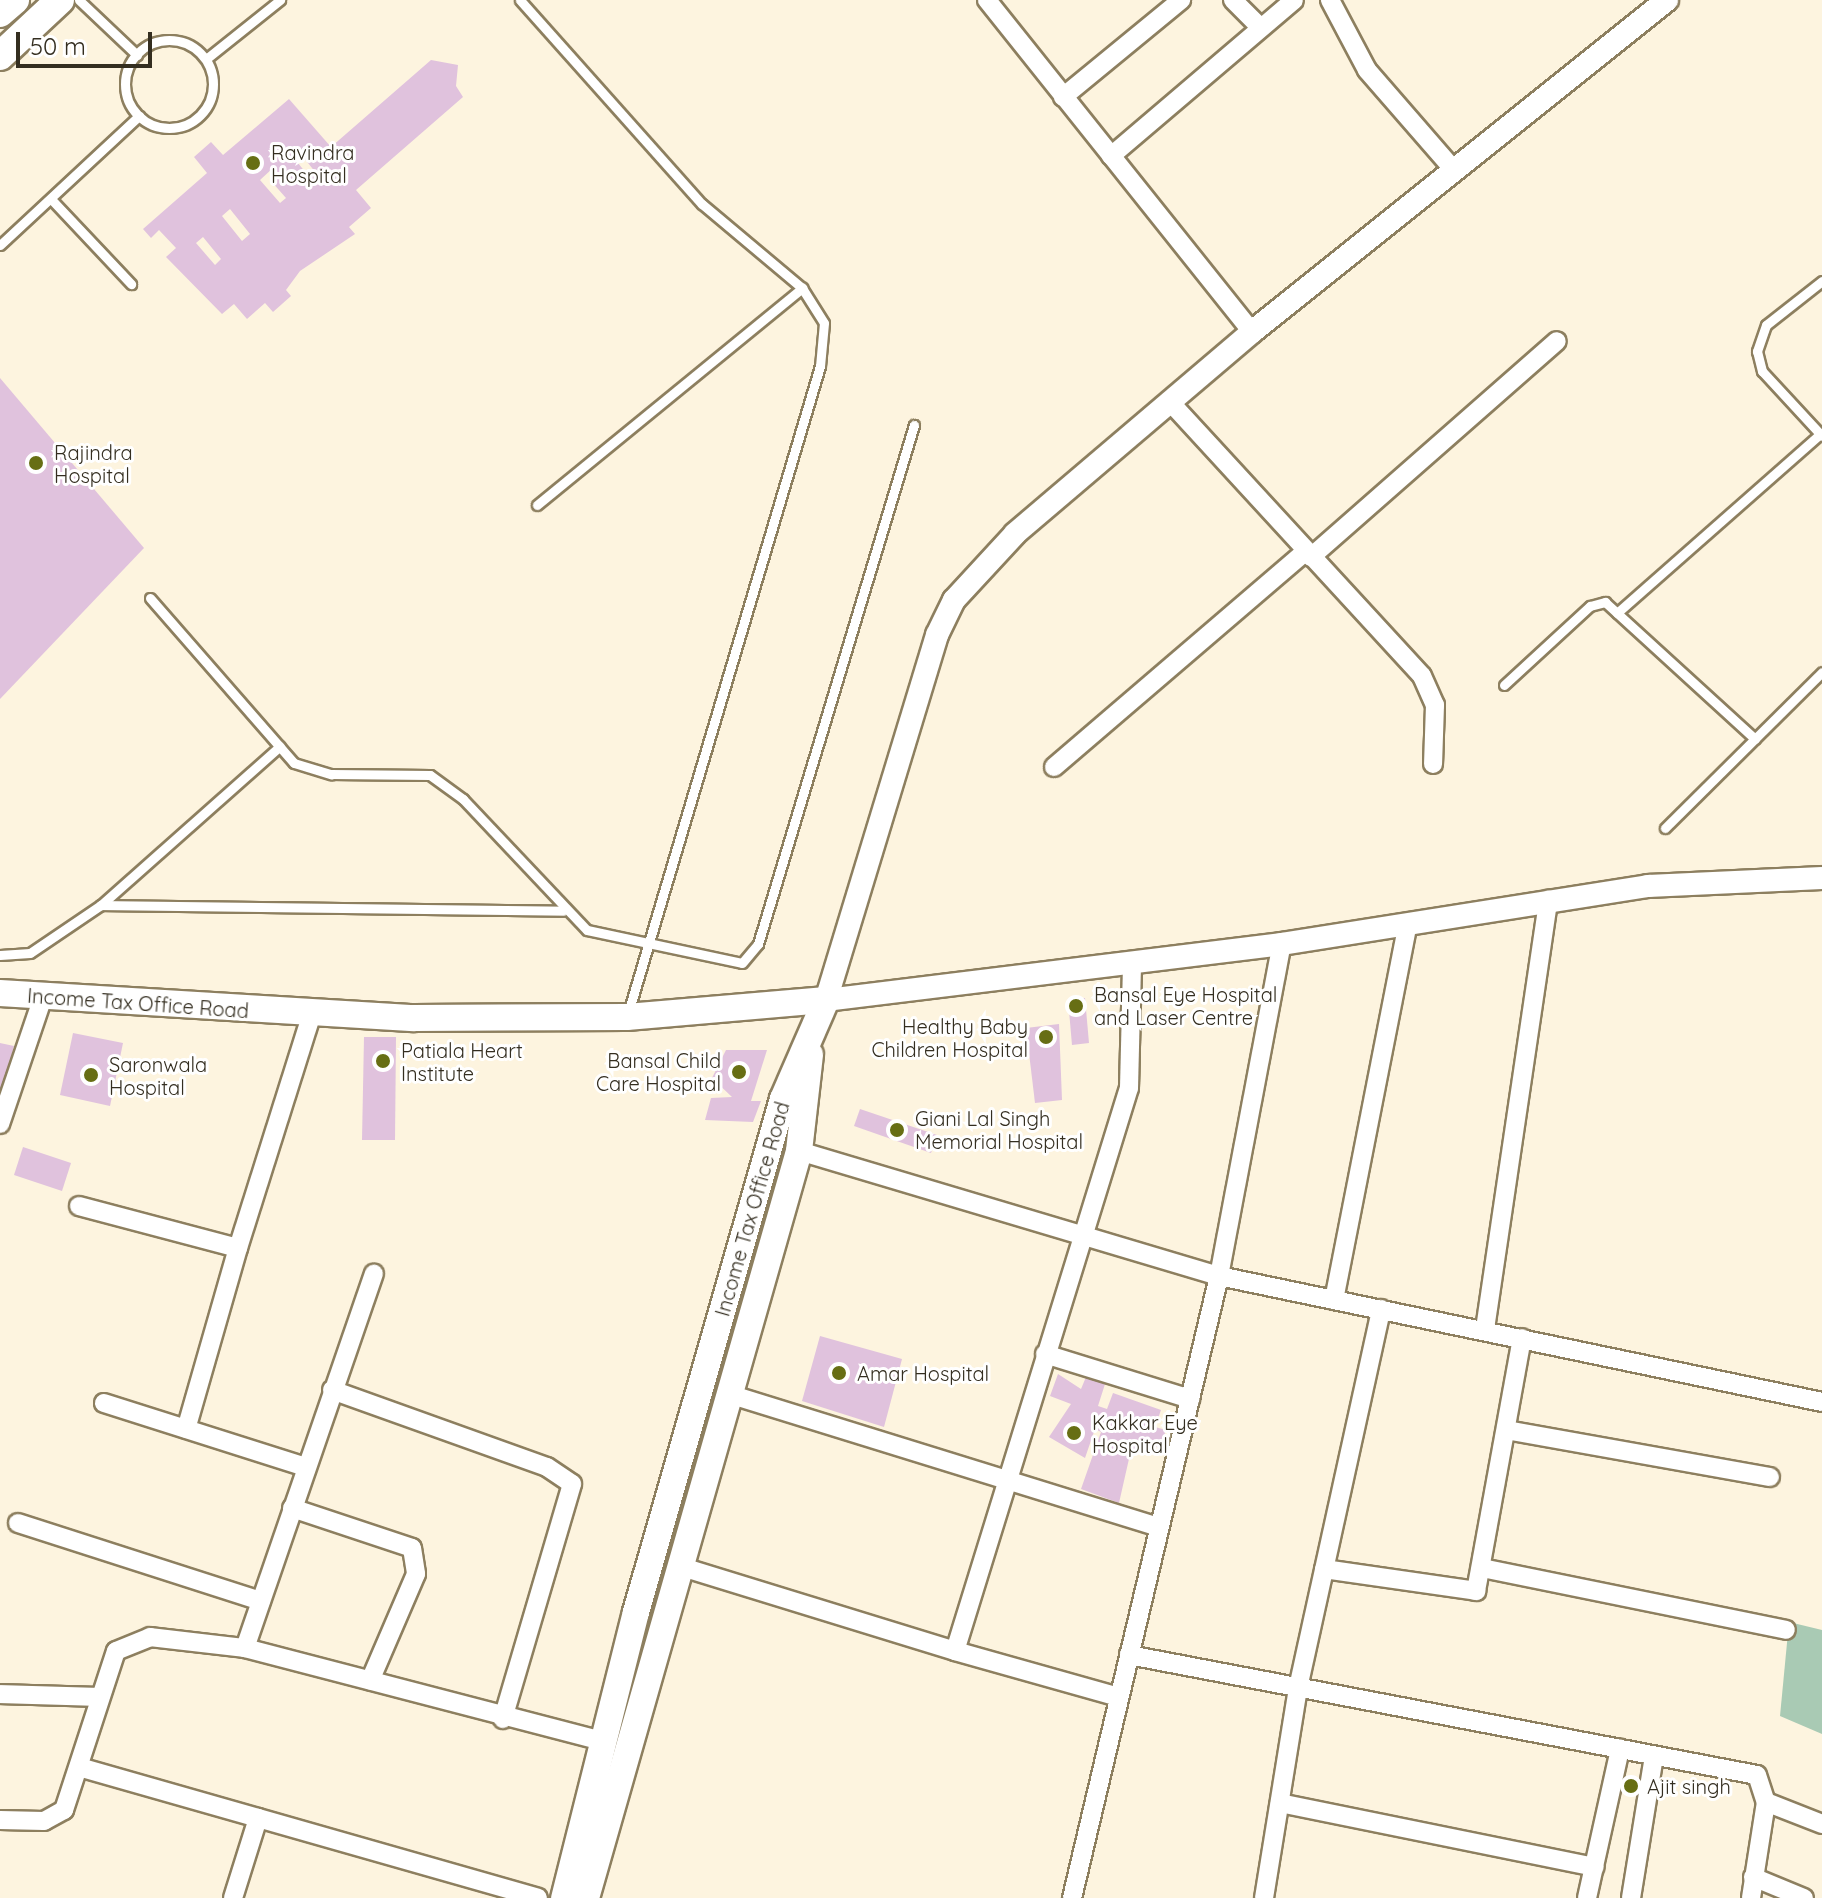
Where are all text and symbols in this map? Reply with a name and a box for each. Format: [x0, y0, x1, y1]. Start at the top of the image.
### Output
scale bar [20, 16, 156, 66]
text: 50 m [30, 31, 86, 61]
place label: Ravindra Hospital [271, 140, 354, 187]
marker: Ravindra Hospital [242, 152, 264, 174]
place label: Rajindra Hospital [54, 440, 133, 487]
marker: Rajindra Hospital [25, 452, 47, 474]
place label: Bansal Eye Hospital and Laser Centre [1094, 982, 1277, 1029]
street label: Income Tax Office Road [26, 983, 250, 1023]
marker: Bansal Eye Hospital and Laser Centre [1065, 995, 1087, 1017]
place label: Healthy Baby Children Hospital [871, 1014, 1028, 1061]
marker: Healthy Baby Children Hospital [1035, 1026, 1057, 1048]
place label: Patiala Heart Institute [401, 1038, 523, 1085]
place label: Bansal Child Care Hospital [596, 1048, 721, 1095]
marker: Patiala Heart Institute [372, 1050, 394, 1072]
place label: Saronwala Hospital [109, 1052, 207, 1099]
marker: Bansal Child Care Hospital [728, 1061, 750, 1083]
marker: Saronwala Hospital [80, 1064, 102, 1086]
street label: Income Tax Office Road [710, 1099, 794, 1319]
place label: Giani Lal Singh Memorial Hospital [915, 1106, 1083, 1153]
marker: Giani Lal Singh Memorial Hospital [886, 1119, 908, 1141]
place label: Amar Hospital [857, 1361, 989, 1385]
marker: Amar Hospital [828, 1362, 850, 1384]
place label: Kakkar Eye Hospital [1092, 1410, 1198, 1457]
marker: Kakkar Eye Hospital [1063, 1422, 1085, 1444]
place label: Ajit singh [1647, 1774, 1731, 1798]
marker: Ajit singh [1622, 1777, 1640, 1795]

